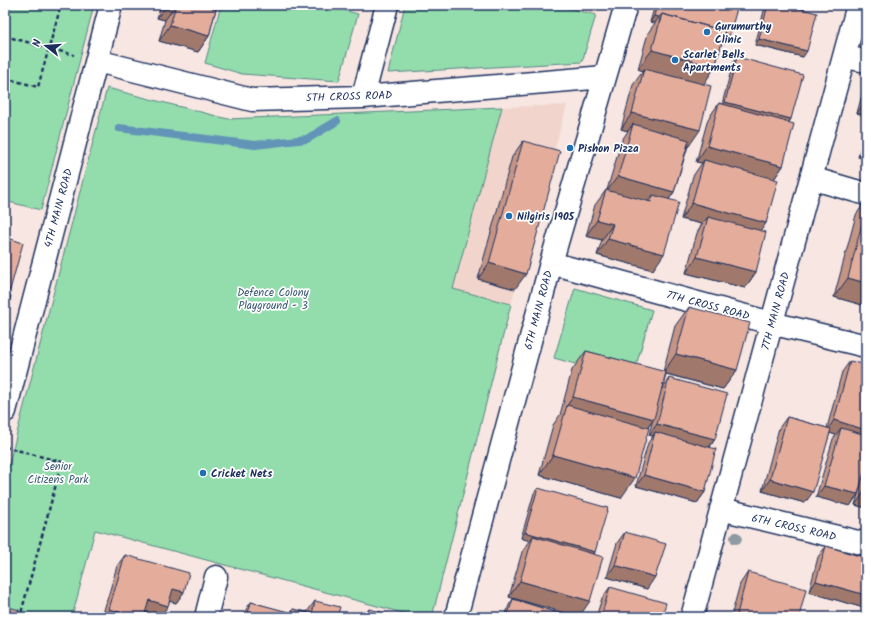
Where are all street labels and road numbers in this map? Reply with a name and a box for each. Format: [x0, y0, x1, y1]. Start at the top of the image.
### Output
street label: 5TH CROSS ROAD [306, 86, 393, 108]
street label: 4TH MAIN ROAD [40, 167, 78, 250]
street label: 6TH MAIN ROAD [520, 269, 558, 352]
street label: 7TH MAIN ROAD [757, 270, 795, 352]
street label: 7TH CROSS ROAD [664, 286, 751, 326]
street label: 6TH CROSS ROAD [750, 509, 838, 546]

